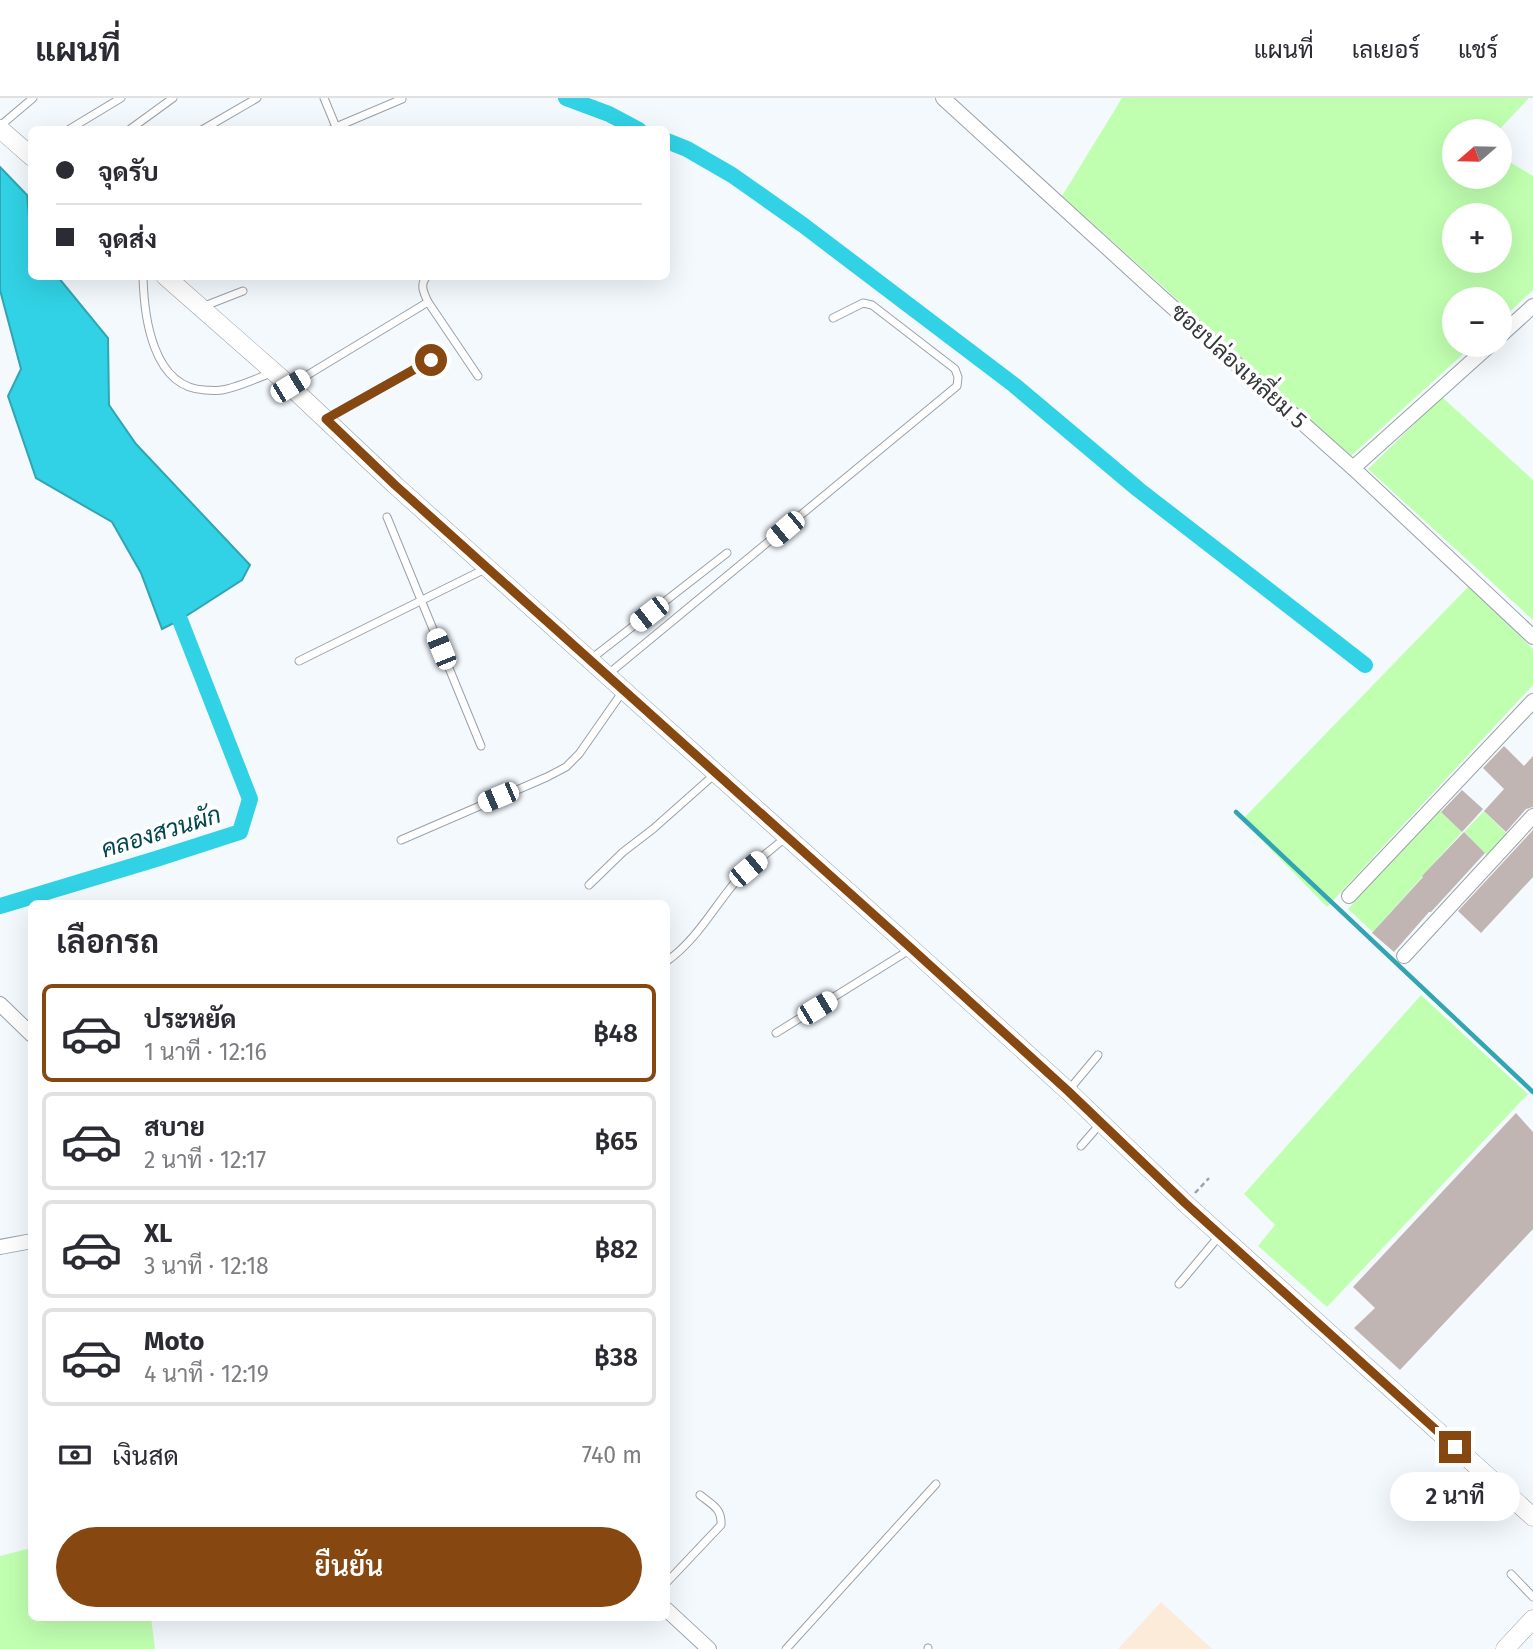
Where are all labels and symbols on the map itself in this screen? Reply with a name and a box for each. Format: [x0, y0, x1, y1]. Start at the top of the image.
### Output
north arrow [1442, 119, 1512, 189]
street label: ซอยปล่องเหลี่ยม 5 [1165, 292, 1317, 434]
route start [415, 344, 447, 376]
car [267, 366, 314, 406]
car [763, 507, 808, 551]
car [626, 593, 673, 635]
car [424, 626, 459, 672]
car [475, 779, 522, 815]
water label: คลองสวนผัก [98, 801, 224, 863]
car [726, 847, 771, 891]
car [794, 988, 841, 1028]
route end [1439, 1431, 1471, 1463]
callout: 2 นาที [1390, 1472, 1520, 1520]

